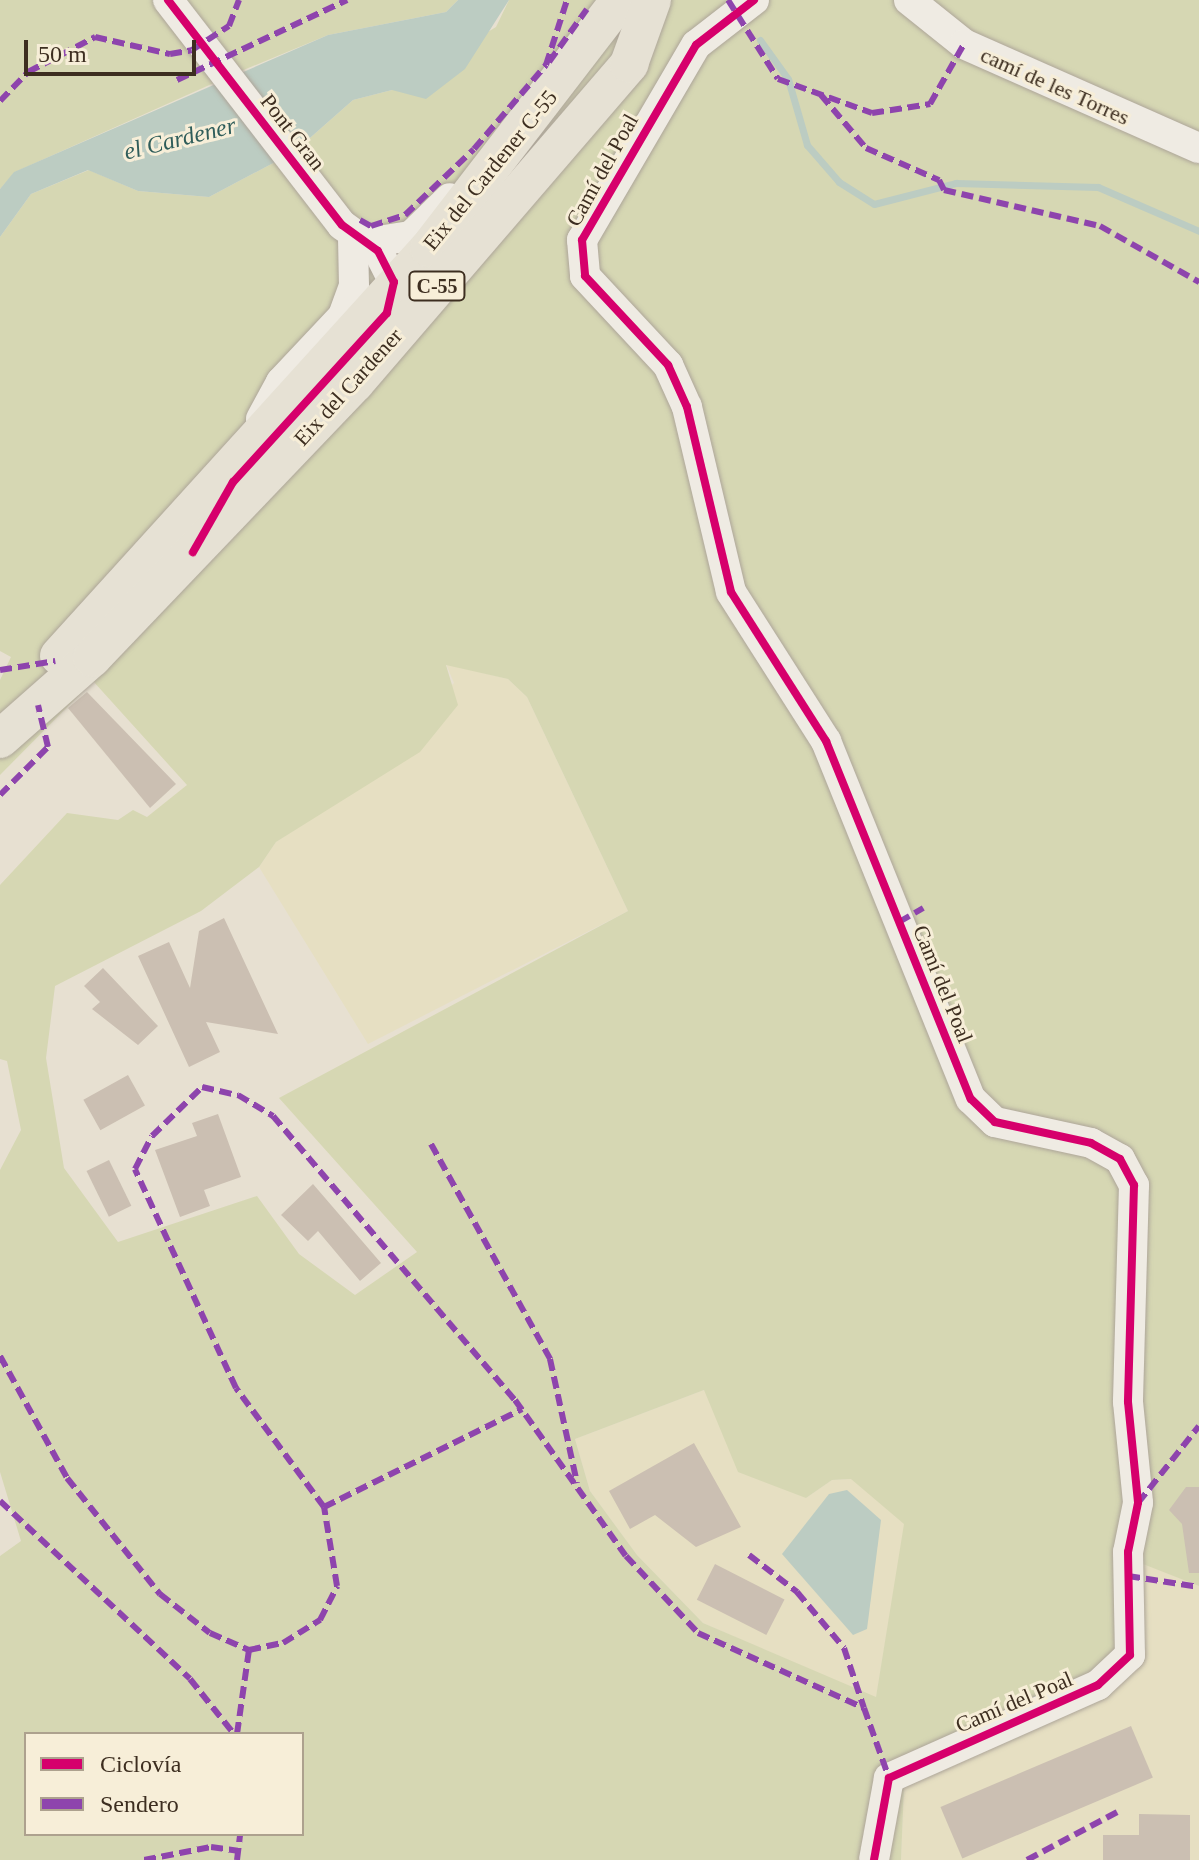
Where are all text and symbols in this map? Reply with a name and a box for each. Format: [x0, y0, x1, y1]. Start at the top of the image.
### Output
scale bar [28, 24, 200, 74]
text: 50 m [38, 41, 87, 67]
street label: camí de les Torres [976, 41, 1134, 131]
street label: Eix del Cardener C-55 [417, 85, 563, 255]
street label: Pont Gran [255, 88, 331, 176]
street label: Camí del Poal [560, 109, 644, 231]
water label: el Cardener [121, 111, 239, 167]
road number: C-55 [407, 270, 467, 302]
street label: Eix del Cardener [288, 323, 408, 451]
street label: Camí del Poal [907, 921, 979, 1047]
street label: Camí del Poal [951, 1665, 1077, 1739]
legend [24, 1732, 304, 1836]
text: Ciclovía [100, 1751, 181, 1777]
text: Sendero [100, 1791, 179, 1817]

